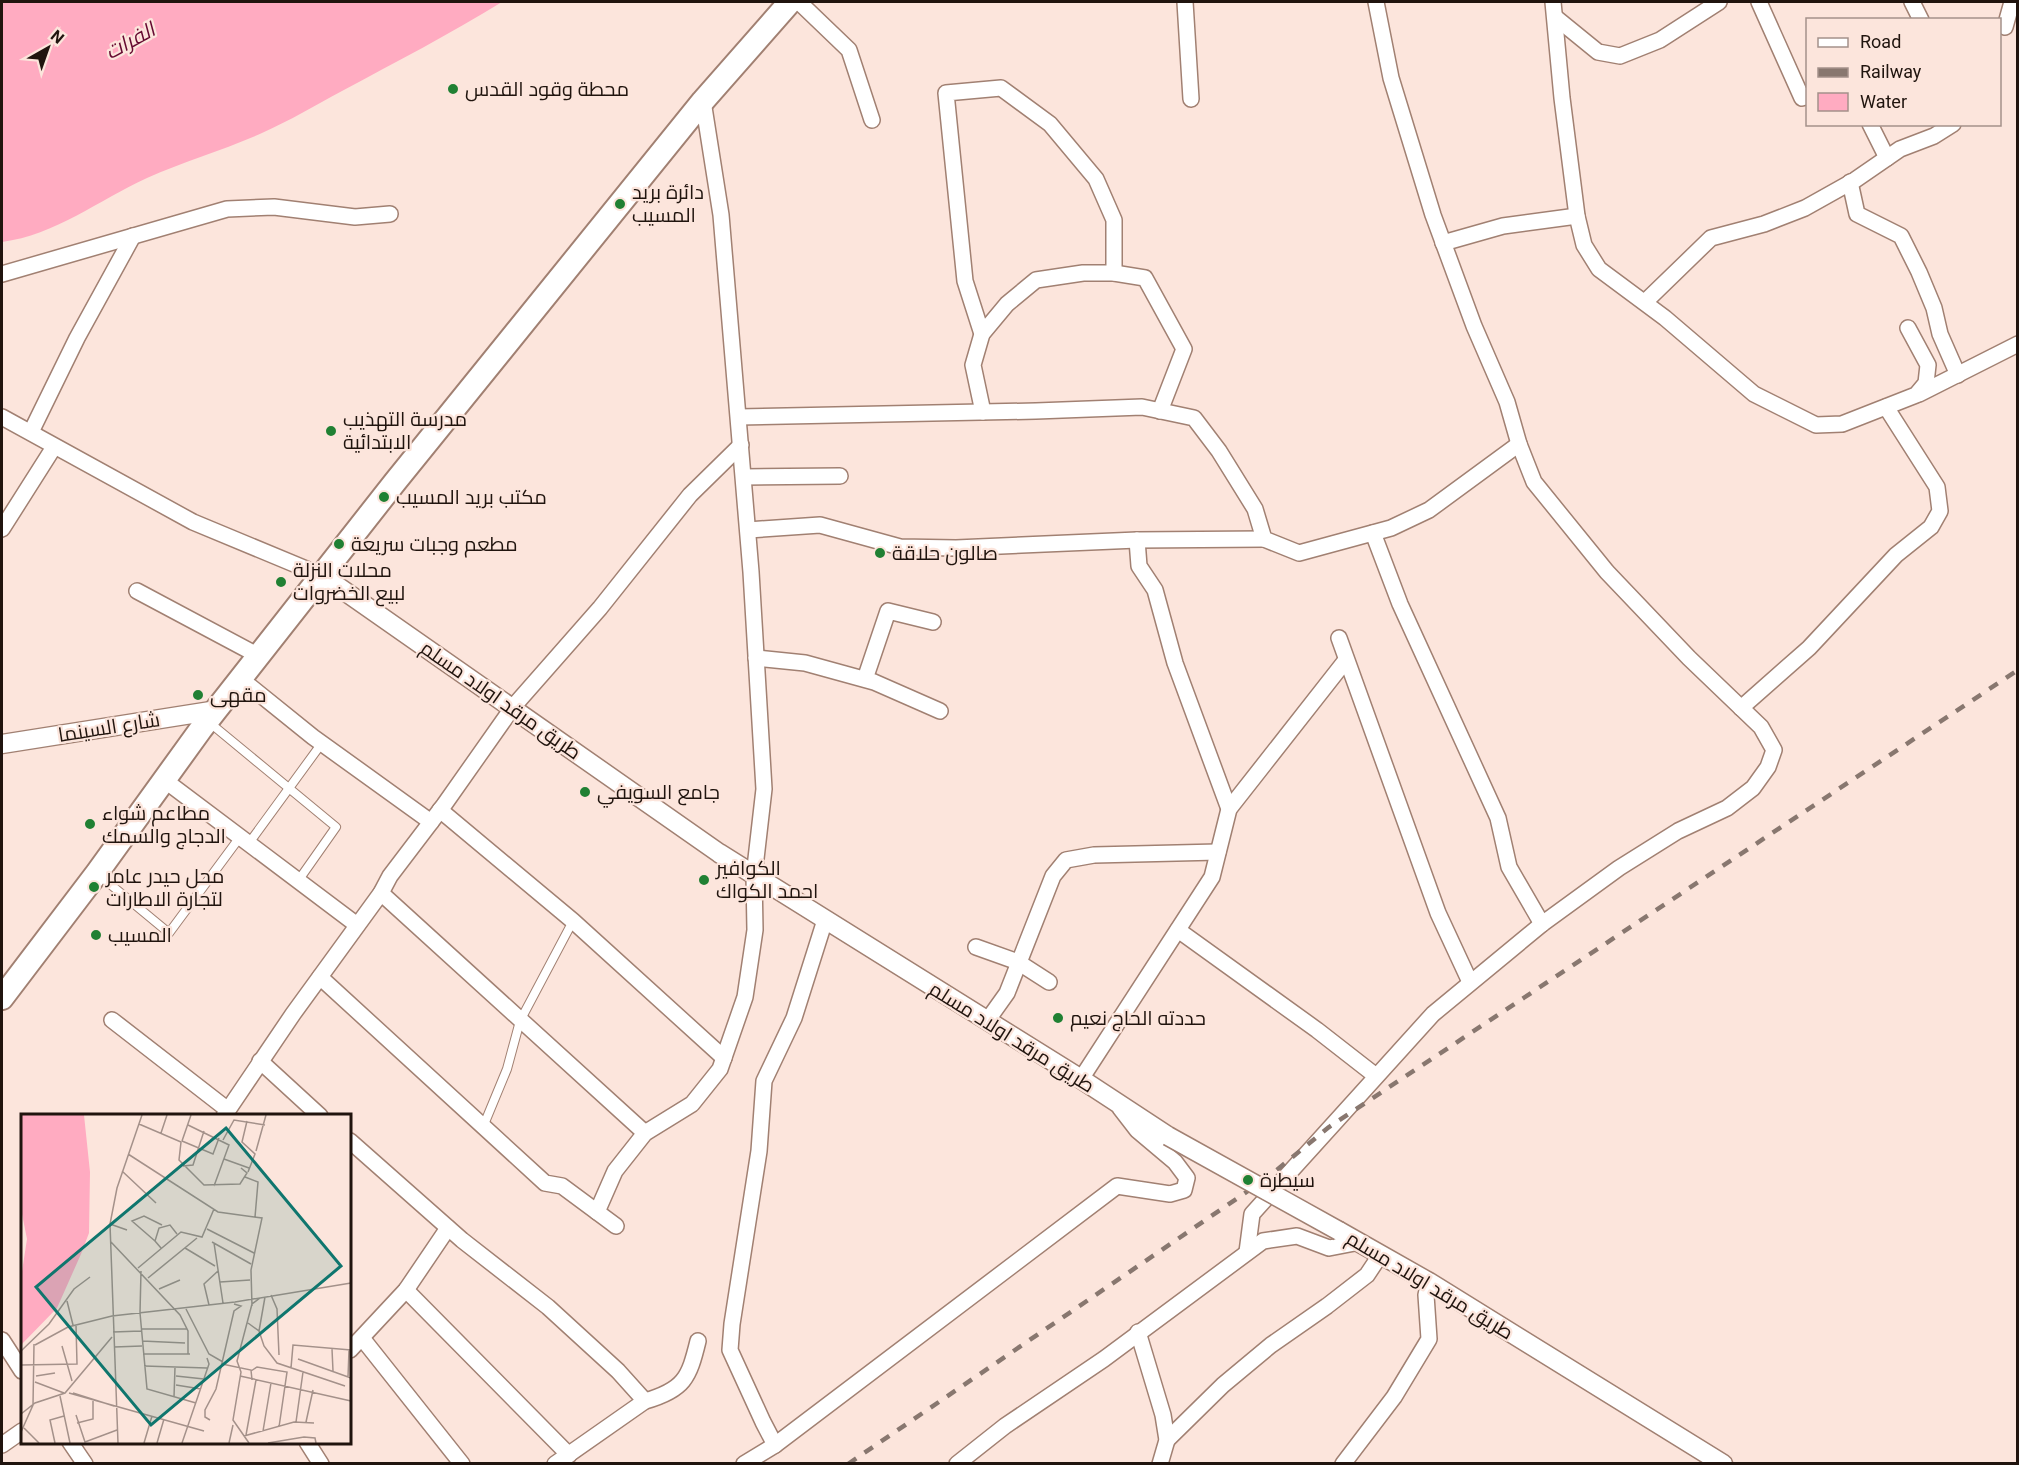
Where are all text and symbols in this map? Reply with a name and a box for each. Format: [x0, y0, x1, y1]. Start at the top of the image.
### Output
water label: الفرات [101, 16, 161, 64]
north arrow [18, 18, 78, 78]
legend [1806, 18, 2001, 126]
text: N [47, 26, 68, 48]
text: Road [1860, 31, 1901, 52]
text: Railway [1860, 61, 1922, 82]
place label: محطة وقود القدس [465, 77, 629, 102]
marker: محطة وقود القدس [446, 82, 460, 96]
text: Water [1860, 91, 1907, 112]
place label: دائرة بريد المسيب [632, 180, 704, 227]
marker: دائرة بريد المسيب [613, 197, 627, 211]
place label: مدرسة التهذيب الابتدائية [343, 407, 467, 454]
marker: مدرسة التهذيب الابتدائية [324, 424, 338, 438]
place label: مكتب بريد المسيب [396, 485, 547, 509]
marker: مكتب بريد المسيب [377, 490, 391, 504]
place label: مطعم وجبات سريعة [351, 532, 518, 558]
marker: مطعم وجبات سريعة [332, 537, 346, 551]
place label: صالون حلاقة [892, 541, 998, 566]
marker: صالون حلاقة [873, 546, 887, 560]
place label: محلات النزلة لبيع الخضروات [293, 558, 405, 607]
marker: محلات النزلة لبيع الخضروات [274, 575, 288, 589]
street label: طريق مرقد اولاد مسلم [415, 636, 586, 766]
place label: مقهى [210, 683, 267, 708]
marker: مقهى [191, 688, 205, 702]
street label: شارع السينما [56, 707, 162, 749]
place label: جامع السويفي [597, 780, 720, 808]
marker: جامع السويفي [578, 785, 592, 799]
place label: مطاعم شواء الدجاج والسمك [102, 801, 226, 850]
marker: مطاعم شواء الدجاج والسمك [83, 817, 97, 831]
place label: الكوافير احمد الكواك [715, 856, 818, 903]
place label: محل حيدر عامر لتجارة الاطارات [105, 864, 224, 911]
marker: الكوافير احمد الكواك [697, 873, 711, 887]
marker: محل حيدر عامر لتجارة الاطارات [87, 880, 101, 894]
place label: المسيب [108, 923, 172, 947]
marker: المسيب [89, 928, 103, 942]
street label: طريق مرقد اولاد مسلم [924, 976, 1099, 1099]
place label: حددته الحاج نعيم [1070, 1006, 1206, 1032]
marker: حددته الحاج نعيم [1051, 1011, 1065, 1025]
inset map [21, 1114, 351, 1444]
place label: سيطرة [1260, 1168, 1315, 1192]
marker: سيطرة [1241, 1173, 1255, 1187]
street label: طريق مرقد اولاد مسلم [1341, 1226, 1518, 1346]

